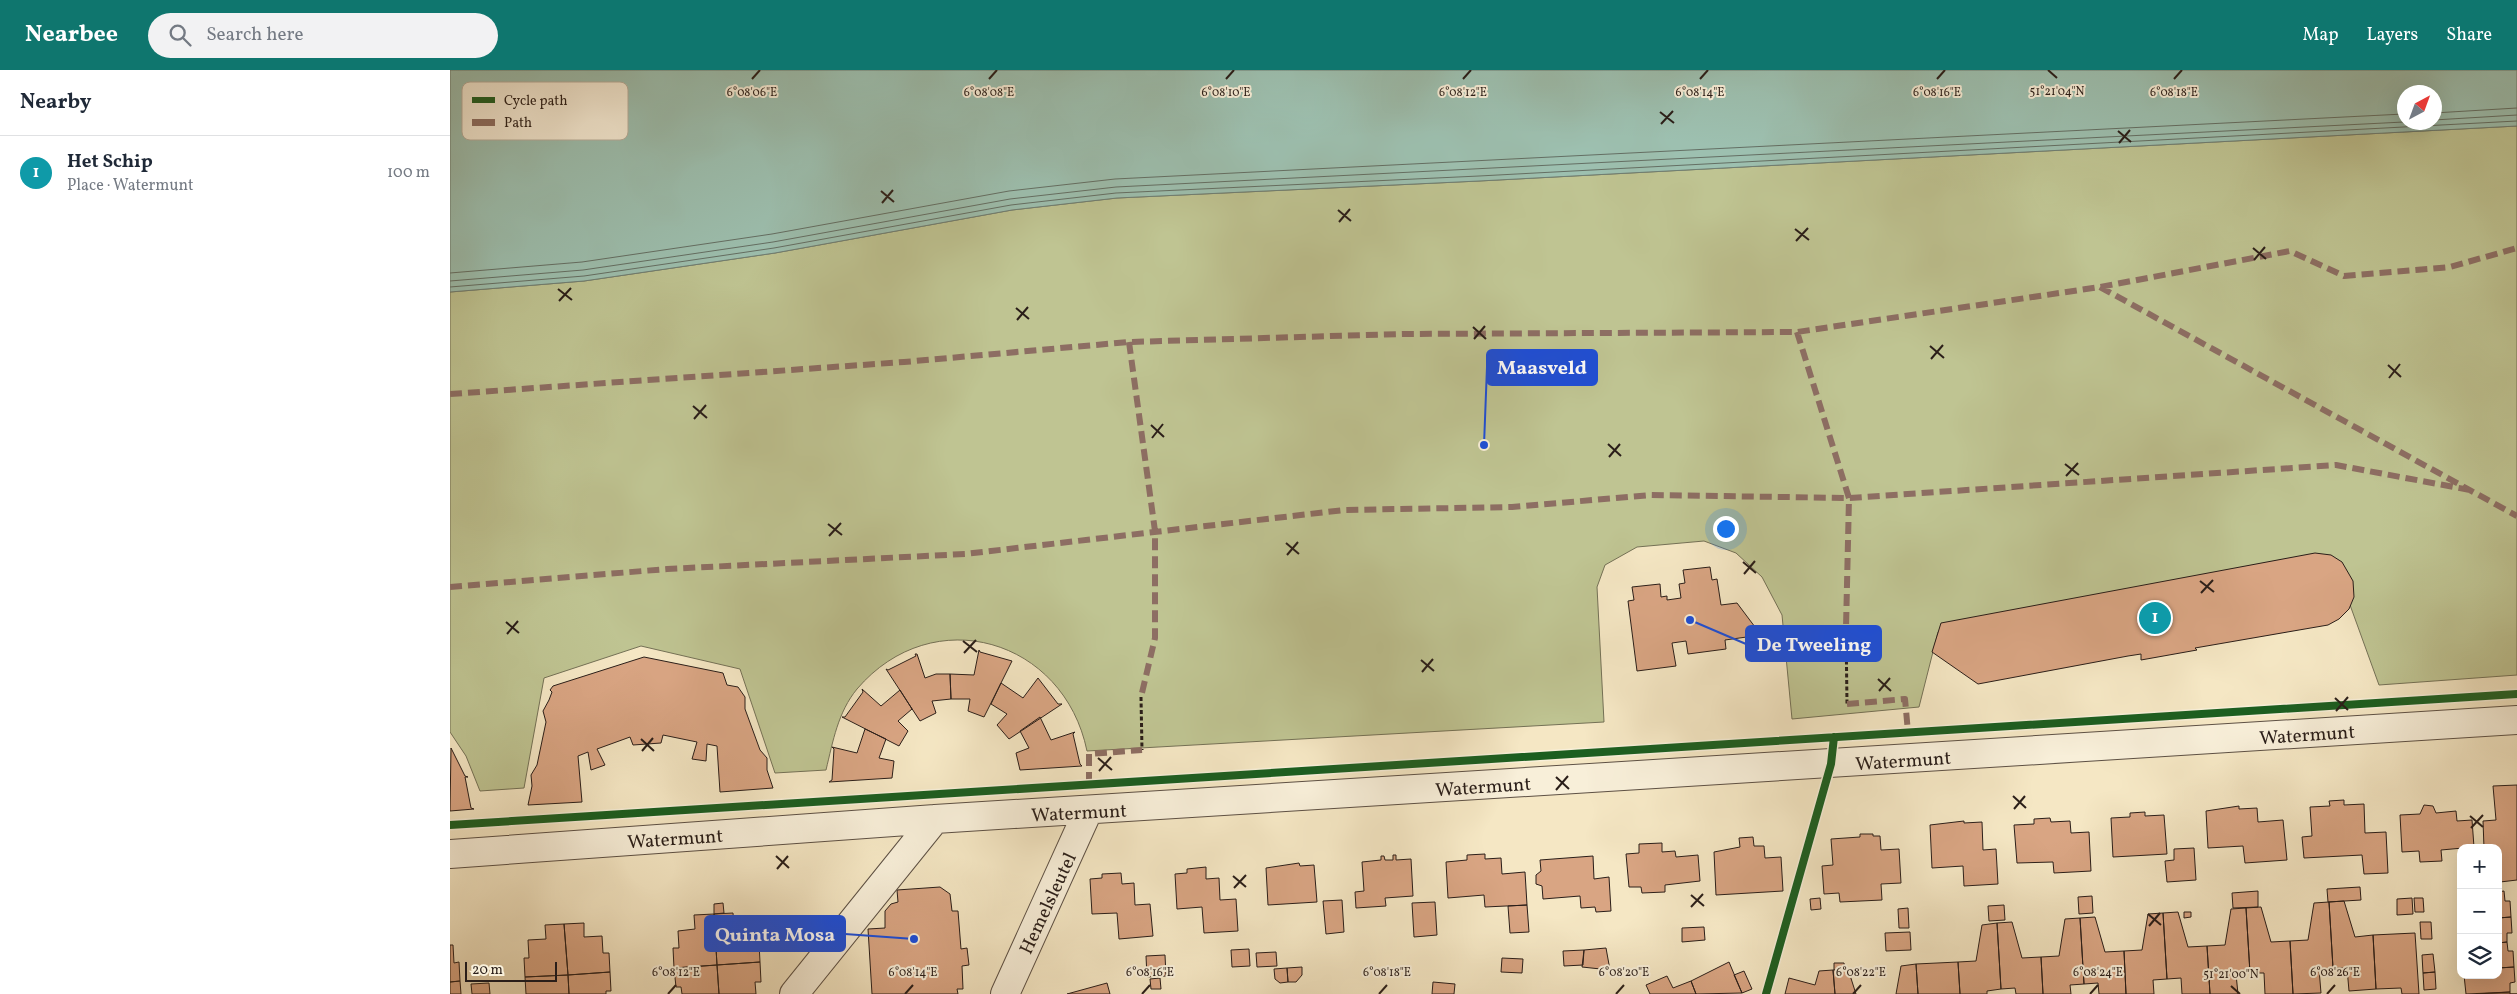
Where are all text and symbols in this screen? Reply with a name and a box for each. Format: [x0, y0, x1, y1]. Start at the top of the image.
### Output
search box [148, 13, 498, 58]
text: Nearbee [25, 18, 118, 52]
icon: search [166, 21, 194, 49]
text: Search here [206, 22, 303, 48]
text: Map [2302, 23, 2338, 48]
text: Layers [2366, 23, 2418, 48]
text: Share [2446, 23, 2492, 48]
legend [462, 82, 628, 140]
text: 51°21'04"N [2030, 84, 2084, 100]
text: 6°08'06"E [727, 85, 777, 101]
text: 6°08'08"E [964, 85, 1014, 101]
text: 6°08'10"E [1202, 85, 1250, 101]
text: 6°08'12"E [1439, 85, 1487, 101]
text: 6°08'14"E [1676, 85, 1724, 101]
text: 6°08'16"E [1913, 85, 1961, 101]
text: 6°08'18"E [2150, 85, 2198, 101]
north arrow [2397, 85, 2442, 130]
text: Nearby [20, 88, 91, 117]
text: Cycle path [504, 92, 568, 111]
text: Path [504, 114, 532, 133]
text: Het Schip [67, 149, 153, 175]
text: 1 [33, 162, 39, 184]
text: 100 m [387, 162, 430, 184]
text: Place · Watermunt [67, 175, 194, 197]
callout: Maasveld [1487, 350, 1597, 385]
text: Maasveld [1497, 355, 1587, 383]
your location [1713, 516, 1739, 542]
pin: 1 [2139, 599, 2171, 637]
callout: De Tweeling [1746, 626, 1881, 661]
text: De Tweeling [1757, 632, 1871, 660]
street label: Watermunt [2258, 720, 2356, 752]
street label: Watermunt [1854, 746, 1952, 778]
street label: Watermunt [1434, 772, 1532, 804]
street label: Watermunt [1031, 798, 1128, 829]
street label: Watermunt [626, 824, 724, 856]
map controls [2457, 844, 2502, 979]
button: + [2457, 844, 2502, 889]
street label: Hemelsleutel [1014, 848, 1084, 959]
button: − [2457, 889, 2502, 934]
callout: Quinta Mosa [705, 916, 845, 951]
text: Quinta Mosa [715, 922, 835, 950]
button: layers [2457, 934, 2502, 979]
scale bar [465, 959, 558, 982]
text: 20 m [472, 961, 503, 980]
text: 6°08'12"E [652, 965, 700, 981]
text: 6°08'14"E [889, 965, 937, 981]
text: 6°08'16"E [1126, 965, 1174, 981]
text: 6°08'18"E [1363, 965, 1411, 981]
text: 6°08'20"E [1599, 965, 1649, 981]
text: 6°08'22"E [1836, 965, 1886, 981]
text: 6°08'24"E [2073, 965, 2123, 981]
text: 6°08'26"E [2310, 965, 2360, 981]
text: 51°21'00"N [2203, 967, 2259, 983]

